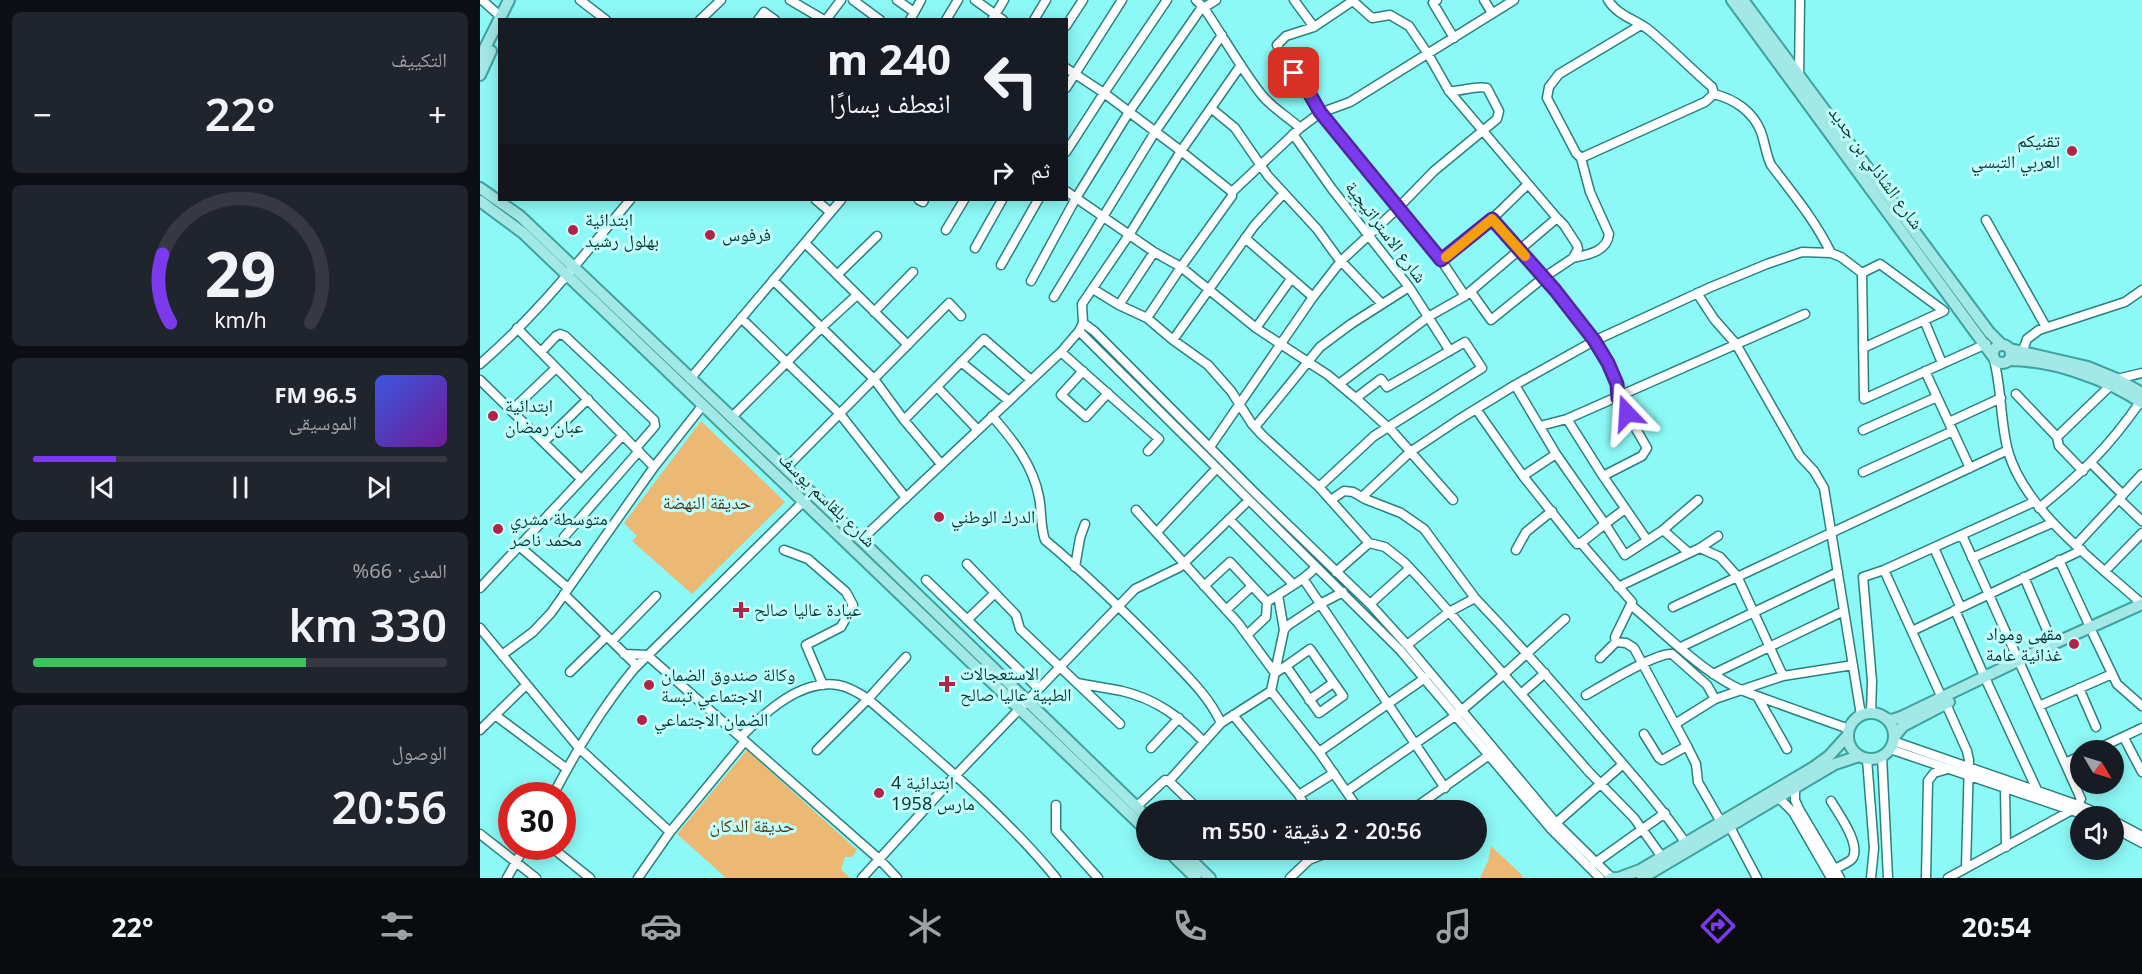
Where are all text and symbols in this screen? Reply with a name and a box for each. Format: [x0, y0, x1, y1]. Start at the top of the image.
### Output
text: 240 m [827, 30, 951, 87]
icon: left [972, 42, 1050, 120]
text: التكييف [391, 46, 447, 73]
pin [1268, 47, 1319, 98]
icon: arrive [1277, 56, 1310, 89]
text: 22° [205, 83, 275, 144]
text: انعطف يسارًا [829, 84, 951, 121]
text: − [33, 92, 52, 137]
text: + [428, 92, 447, 137]
street label: شارع الشاذلي بن جديد [1821, 101, 1930, 236]
place label: تقنيكم العربي التبسي [1971, 128, 2060, 177]
marker: تقنيكم العربي التبسي [2065, 144, 2079, 158]
text: ثم [1031, 154, 1050, 184]
icon: right [986, 156, 1019, 189]
street label: شارع الاستراتيجية [1341, 176, 1433, 287]
place label: ابتدائية بهلول رشيد [585, 207, 659, 252]
place label: فرفوس [722, 222, 771, 246]
marker: ابتدائية بهلول رشيد [566, 223, 580, 237]
marker: فرفوس [703, 228, 717, 242]
text: 29 [204, 230, 276, 315]
text: km/h [214, 305, 266, 334]
text: 96.5 FM [275, 379, 357, 409]
position arrow [1595, 381, 1659, 445]
place label: ابتدائية عبان رمضان [505, 393, 583, 438]
text: الموسيقى [289, 409, 357, 436]
marker: ابتدائية عبان رمضان [486, 409, 500, 423]
street label: شارع بلقاسم يوسف [773, 447, 882, 553]
icon: previous [86, 471, 119, 504]
icon: pause [224, 471, 257, 504]
icon: next [362, 471, 395, 504]
park label: حديقة النهضة [663, 490, 751, 514]
place label: الدرك الوطني [951, 504, 1035, 532]
place label: متوسطة مشري محمد ناصر [509, 506, 608, 551]
marker: الدرك الوطني [932, 510, 946, 524]
marker: متوسطة مشري محمد ناصر [491, 522, 505, 536]
text: المدى · 66% [353, 557, 447, 584]
text: 330 km [288, 594, 447, 655]
place label: عيادة عاليا صالح [754, 597, 861, 622]
marker: عيادة عاليا صالح [732, 601, 750, 619]
place label: مقهى ومواد غذائية عامة [1986, 621, 2062, 666]
marker: مقهى ومواد غذائية عامة [2067, 637, 2081, 651]
place label: الاستعجالات الطبية عاليا صالح [960, 661, 1072, 707]
place label: وكالة صندوق الضمان الاجتماعي تبسة [661, 662, 795, 711]
marker: الاستعجالات الطبية عاليا صالح [938, 675, 956, 693]
marker: وكالة صندوق الضمان الاجتماعي تبسة [642, 678, 656, 692]
place label: الضمان الاجتماعي [654, 707, 768, 735]
marker: الضمان الاجتماعي [635, 713, 649, 727]
text: الوصول [392, 739, 447, 766]
north arrow [2070, 740, 2124, 794]
map controls [2070, 740, 2124, 860]
place label: ابتدائية 4 مارس 1958 [891, 770, 975, 815]
text: 20:56 [332, 776, 447, 837]
speed limit sign: 30 [498, 782, 576, 860]
marker: ابتدائية 4 مارس 1958 [872, 786, 886, 800]
button: sound [2070, 806, 2124, 860]
park label: حديقة الدكان [709, 813, 795, 837]
text: 20:56 · 2 دقيقة · 550 m [1201, 815, 1422, 845]
icon: filters [376, 905, 418, 947]
icon: car [640, 905, 682, 947]
icon: climate [904, 905, 946, 947]
icon: phone [1169, 905, 1211, 947]
icon: music [1433, 905, 1475, 947]
icon: directions [1697, 905, 1739, 947]
text: 22° [111, 908, 154, 945]
text: 20:54 [1961, 908, 2031, 945]

